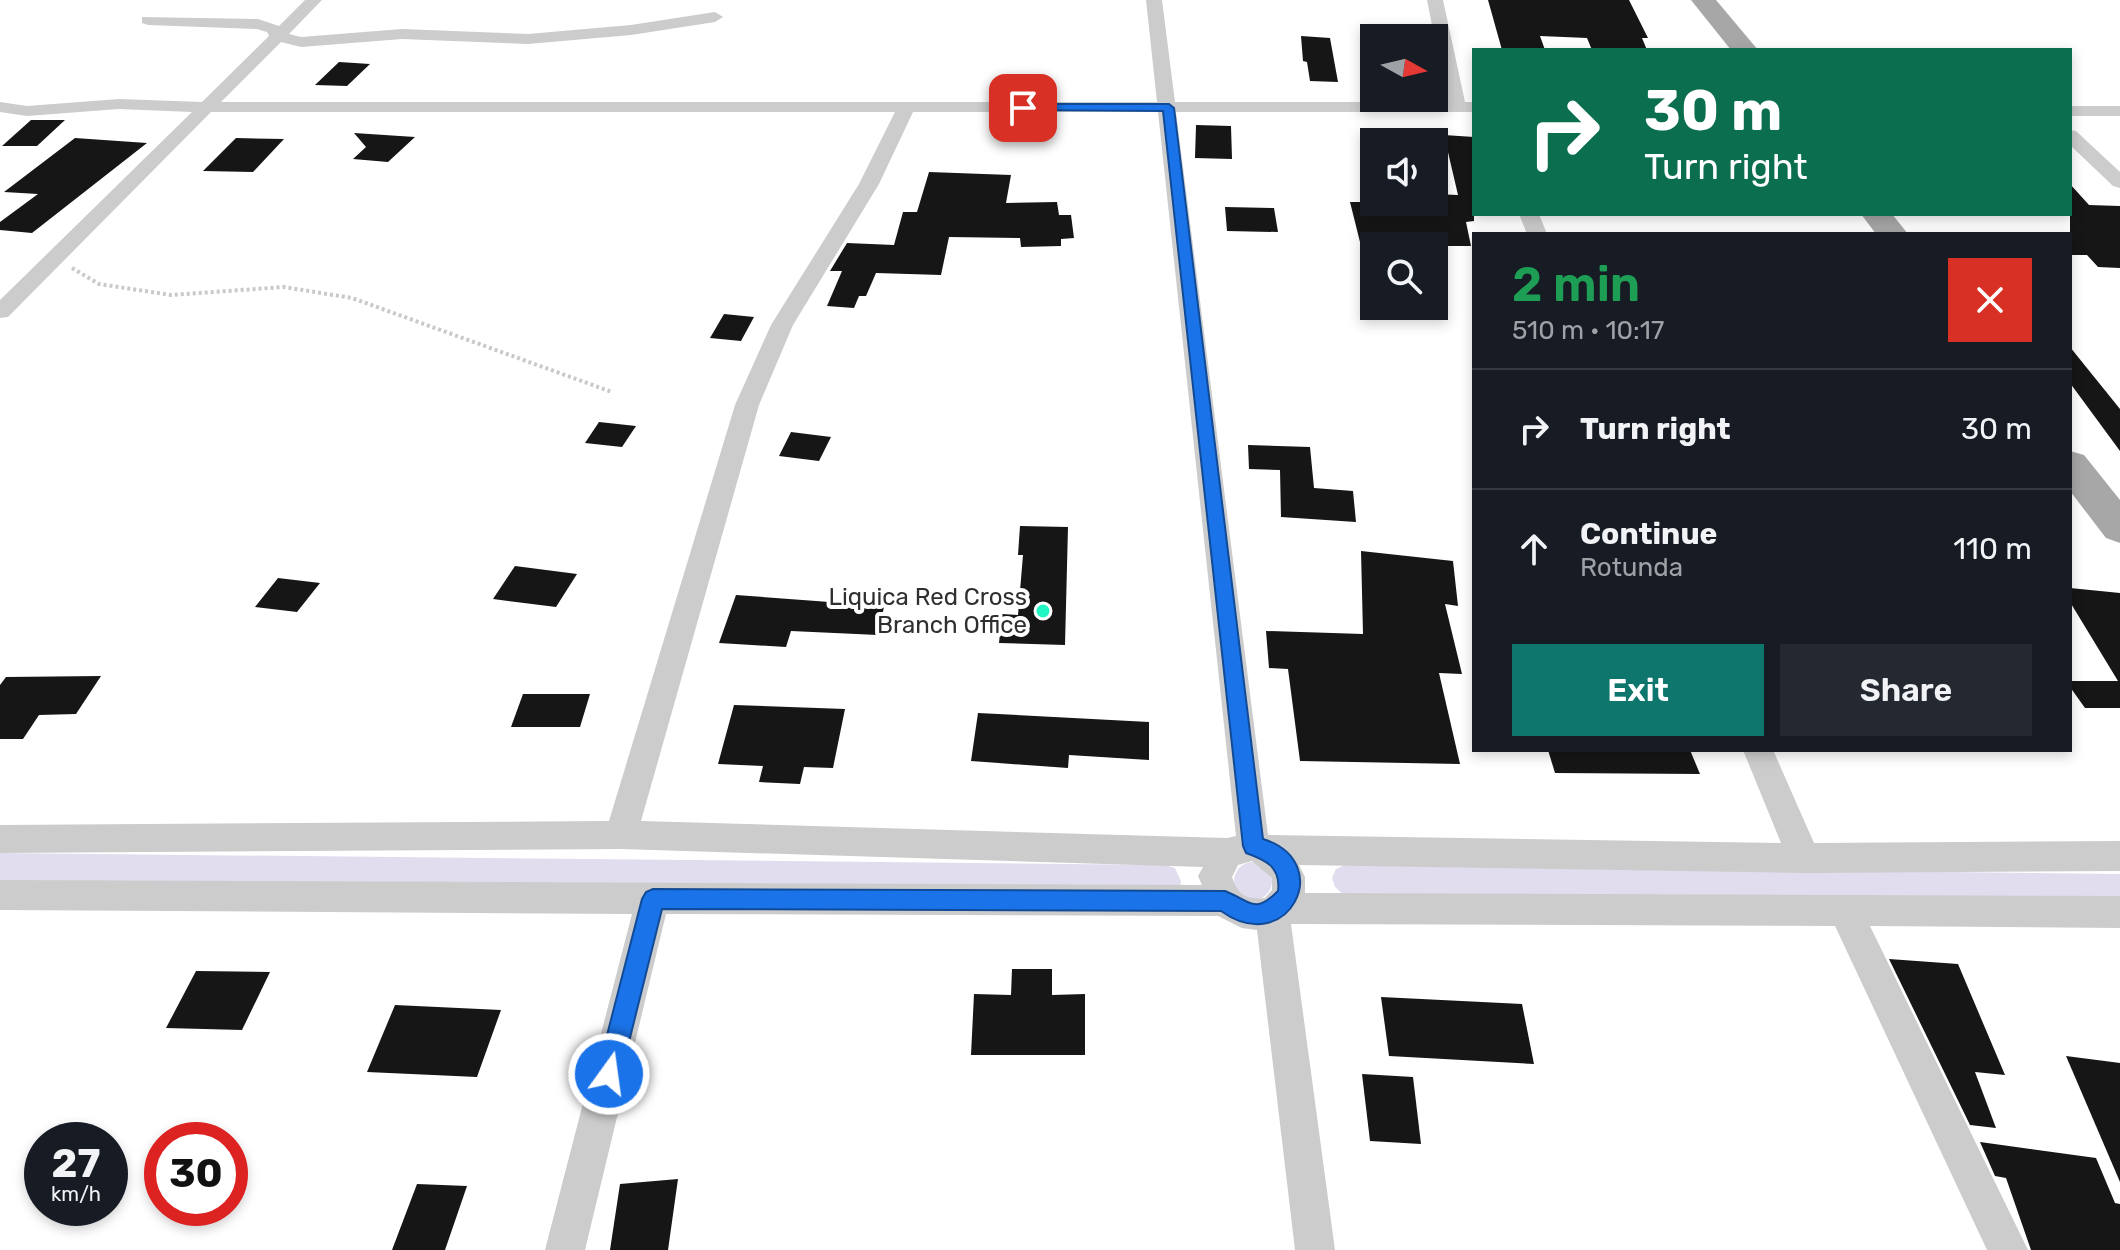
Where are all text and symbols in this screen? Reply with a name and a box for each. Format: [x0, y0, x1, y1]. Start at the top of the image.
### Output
north arrow [1360, 24, 1448, 112]
map controls [1360, 24, 1448, 320]
pin [989, 74, 1057, 142]
text: 30 m [1644, 78, 1782, 144]
icon: right [1512, 80, 1616, 184]
icon: arrive [1001, 86, 1045, 130]
button: sound [1360, 128, 1448, 216]
text: Turn right [1644, 145, 1808, 188]
button: search [1360, 232, 1448, 320]
text: 2 min [1512, 256, 1640, 313]
button: close [1948, 258, 2032, 342]
text: 510 m · 10:17 [1512, 315, 1664, 346]
icon: right [1512, 407, 1556, 451]
text: Turn right [1580, 411, 1731, 447]
text: 30 m [1961, 411, 2032, 447]
text: Continue [1580, 516, 1717, 552]
icon: ahead [1512, 527, 1556, 571]
text: 110 m [1953, 531, 2032, 567]
text: Rotunda [1580, 552, 1683, 583]
place label: Liquica Red Cross Branch Office [828, 583, 1027, 639]
marker: Liquica Red Cross Branch Office [1034, 602, 1052, 620]
button: Exit [1512, 644, 1764, 736]
button: Share [1780, 644, 2032, 736]
position arrow [567, 1032, 651, 1116]
speed limit sign: 30 [144, 1122, 248, 1226]
text: 27 [52, 1140, 100, 1187]
text: km/h [51, 1182, 101, 1206]

